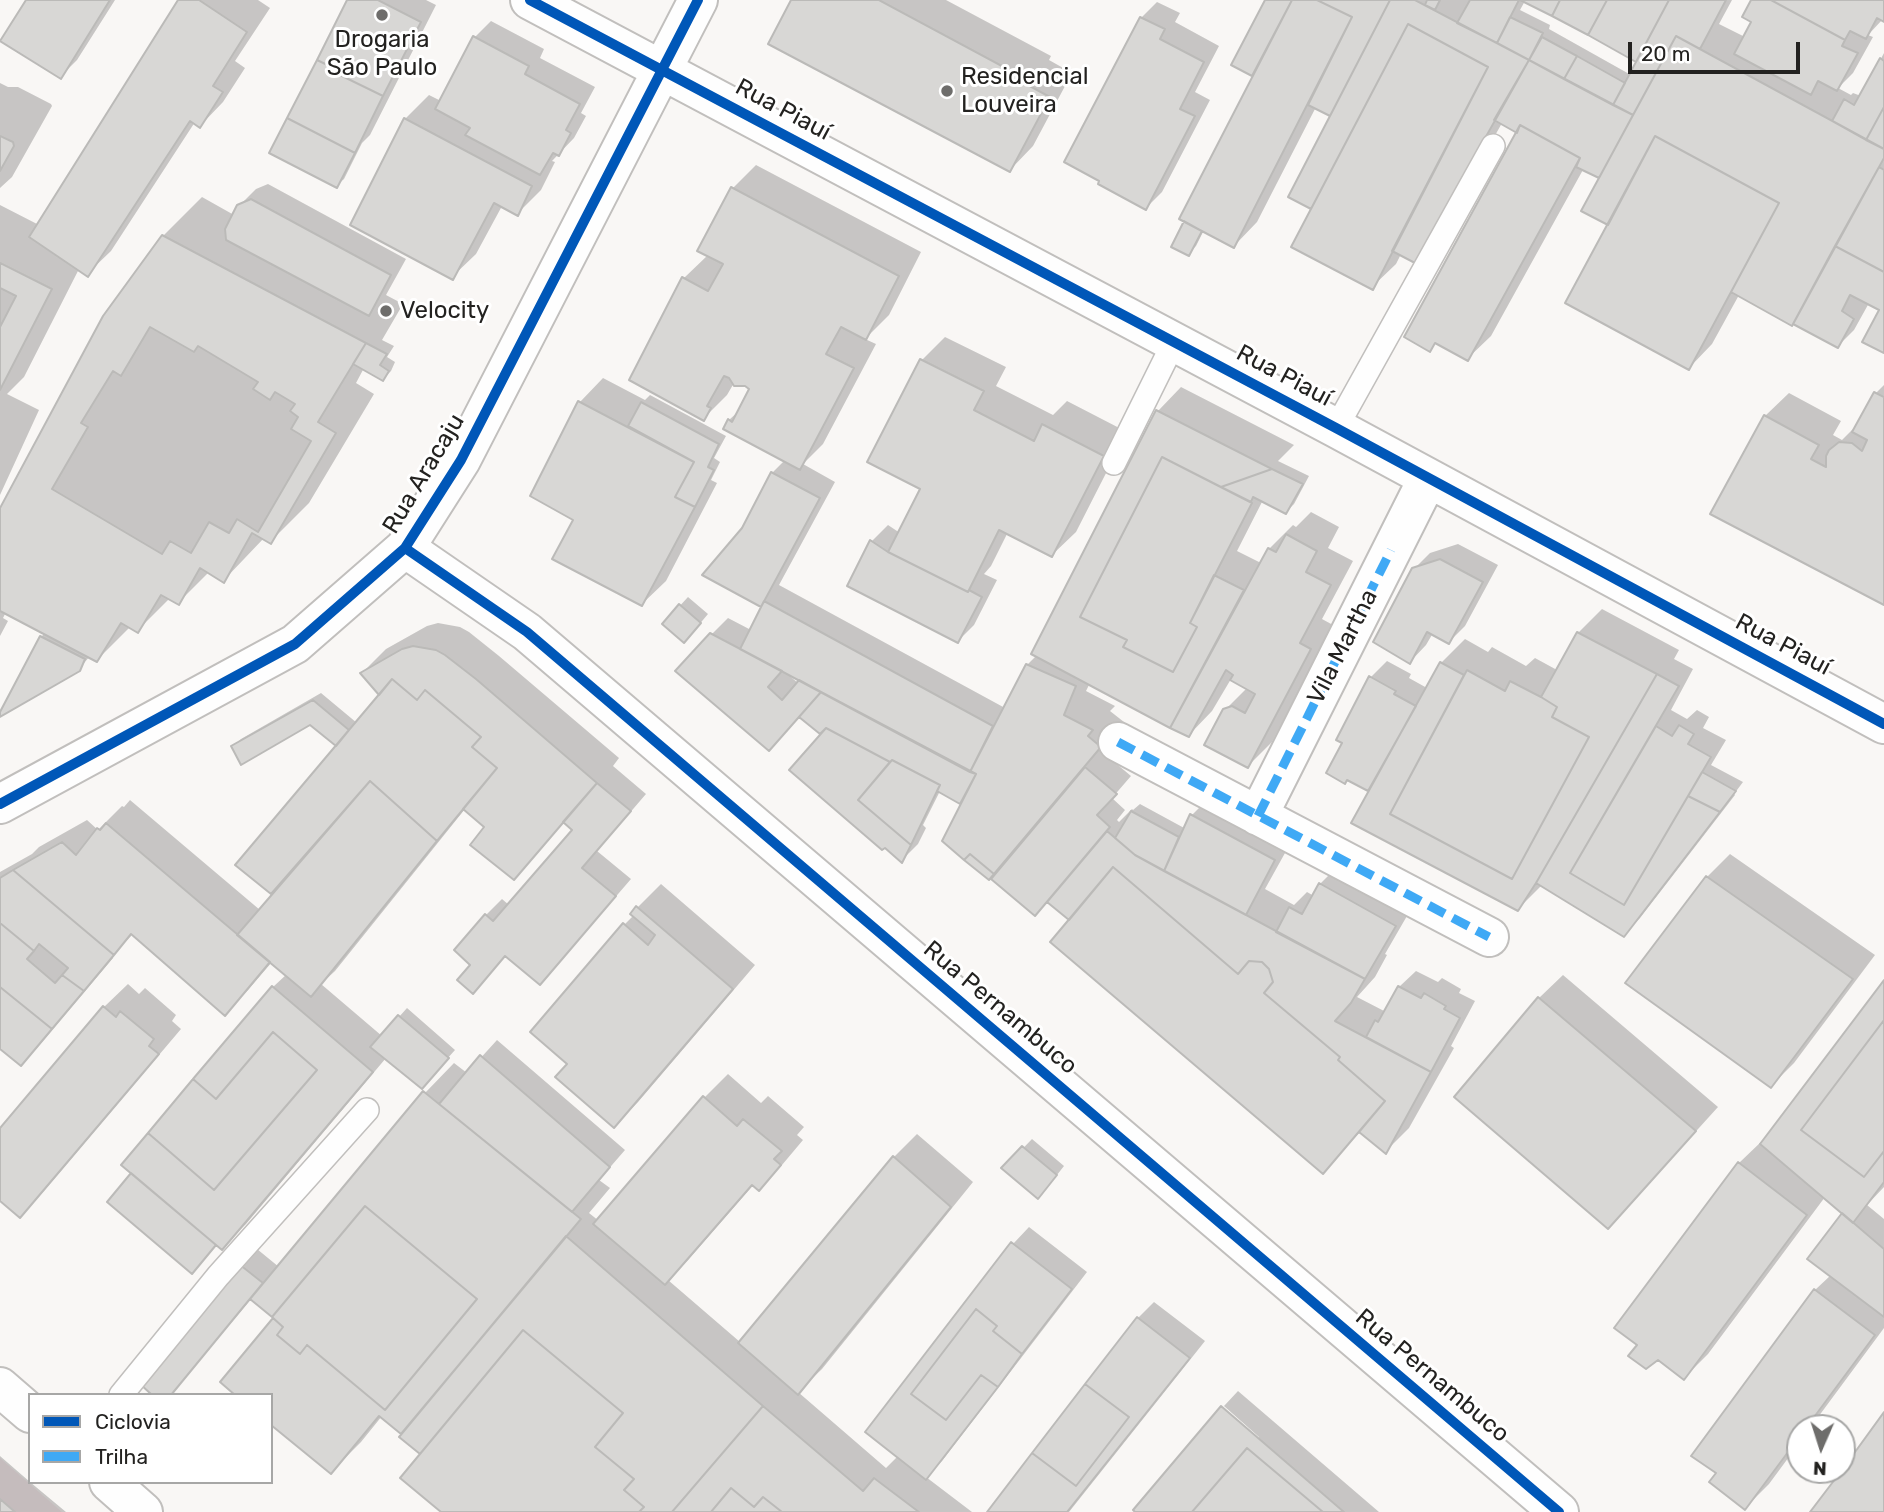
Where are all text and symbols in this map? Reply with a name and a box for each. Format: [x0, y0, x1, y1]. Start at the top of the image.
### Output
marker: Drogaria São Paulo [374, 7, 390, 23]
place label: Drogaria São Paulo [327, 26, 437, 82]
scale bar [1632, 28, 1804, 72]
text: 20 m [1641, 41, 1690, 66]
place label: Residencial Louveira [961, 63, 1088, 119]
street label: Rua Piauí [730, 73, 836, 147]
marker: Residencial Louveira [939, 83, 955, 99]
place label: Velocity [400, 297, 489, 325]
marker: Velocity [378, 303, 394, 319]
street label: Rua Piauí [1231, 339, 1337, 413]
street label: Rua Aracaju [377, 409, 471, 539]
street label: Vila Martha [1302, 585, 1384, 709]
street label: Rua Piauí [1730, 608, 1836, 682]
street label: Rua Pernambuco [917, 935, 1083, 1081]
street label: Rua Pernambuco [1349, 1303, 1515, 1449]
legend [28, 1393, 273, 1484]
text: Ciclovia [95, 1409, 171, 1434]
north arrow [1786, 1414, 1856, 1484]
text: Trilha [95, 1444, 148, 1469]
text: N [1813, 1457, 1827, 1480]

